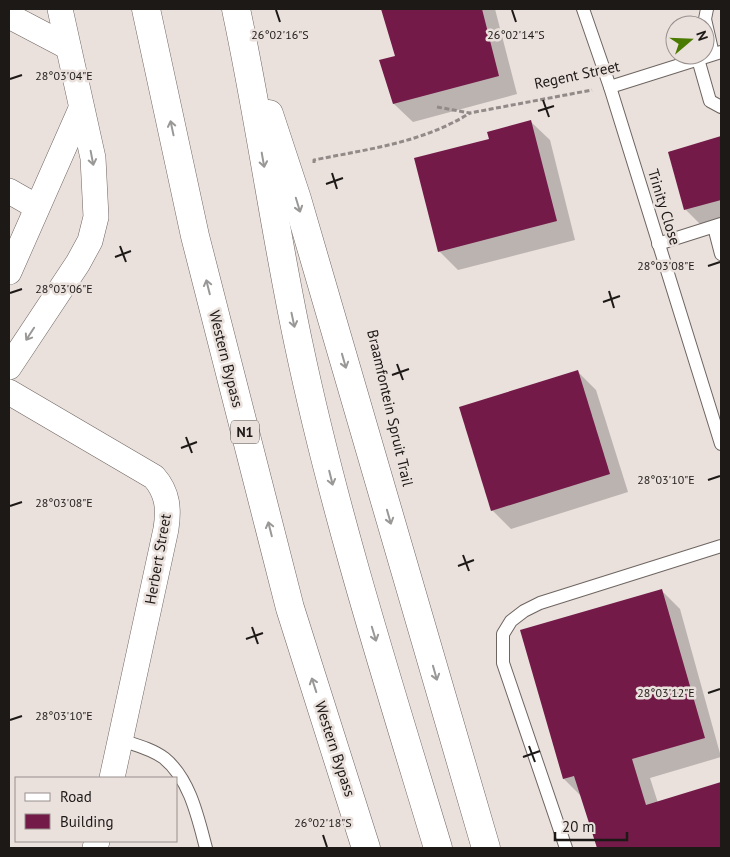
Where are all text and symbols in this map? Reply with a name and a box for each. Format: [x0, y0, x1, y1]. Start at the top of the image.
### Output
north arrow [665, 15, 715, 65]
text: 26°02'16"S [251, 27, 309, 42]
text: 26°02'14"S [487, 27, 545, 42]
text: N [692, 28, 712, 43]
street label: Regent Street [532, 56, 621, 93]
text: 28°03'04"E [35, 68, 93, 83]
one-way arrow [167, 121, 176, 137]
one-way arrow [88, 150, 97, 166]
one-way arrow [258, 152, 268, 168]
street label: Trinity Close [644, 167, 685, 247]
one-way arrow [294, 196, 304, 212]
text: 28°03'08"E [637, 258, 695, 273]
one-way arrow [202, 279, 212, 295]
text: 28°03'06"E [35, 281, 93, 296]
street label: Western Bypass [205, 308, 248, 409]
one-way arrow [289, 311, 299, 327]
one-way arrow [25, 326, 35, 340]
street label: Braamfontein Spruit Trail [363, 328, 418, 489]
one-way arrow [339, 352, 349, 368]
road number: N1 [231, 421, 259, 444]
one-way arrow [327, 469, 337, 485]
text: 28°03'10"E [637, 472, 695, 487]
text: 28°03'08"E [35, 495, 93, 510]
one-way arrow [385, 508, 395, 524]
street label: Herbert Street [140, 512, 175, 606]
one-way arrow [265, 521, 274, 537]
one-way arrow [370, 626, 380, 642]
one-way arrow [430, 664, 440, 680]
one-way arrow [309, 677, 319, 693]
text: 28°03'12"E [637, 685, 695, 700]
street label: Western Bypass [311, 699, 360, 799]
text: 28°03'10"E [35, 708, 93, 723]
legend [15, 777, 178, 842]
text: Road [60, 787, 92, 806]
scale bar [555, 810, 628, 842]
text: Building [60, 812, 114, 831]
text: 26°02'18"S [294, 815, 352, 830]
text: 20 m [562, 817, 595, 836]

